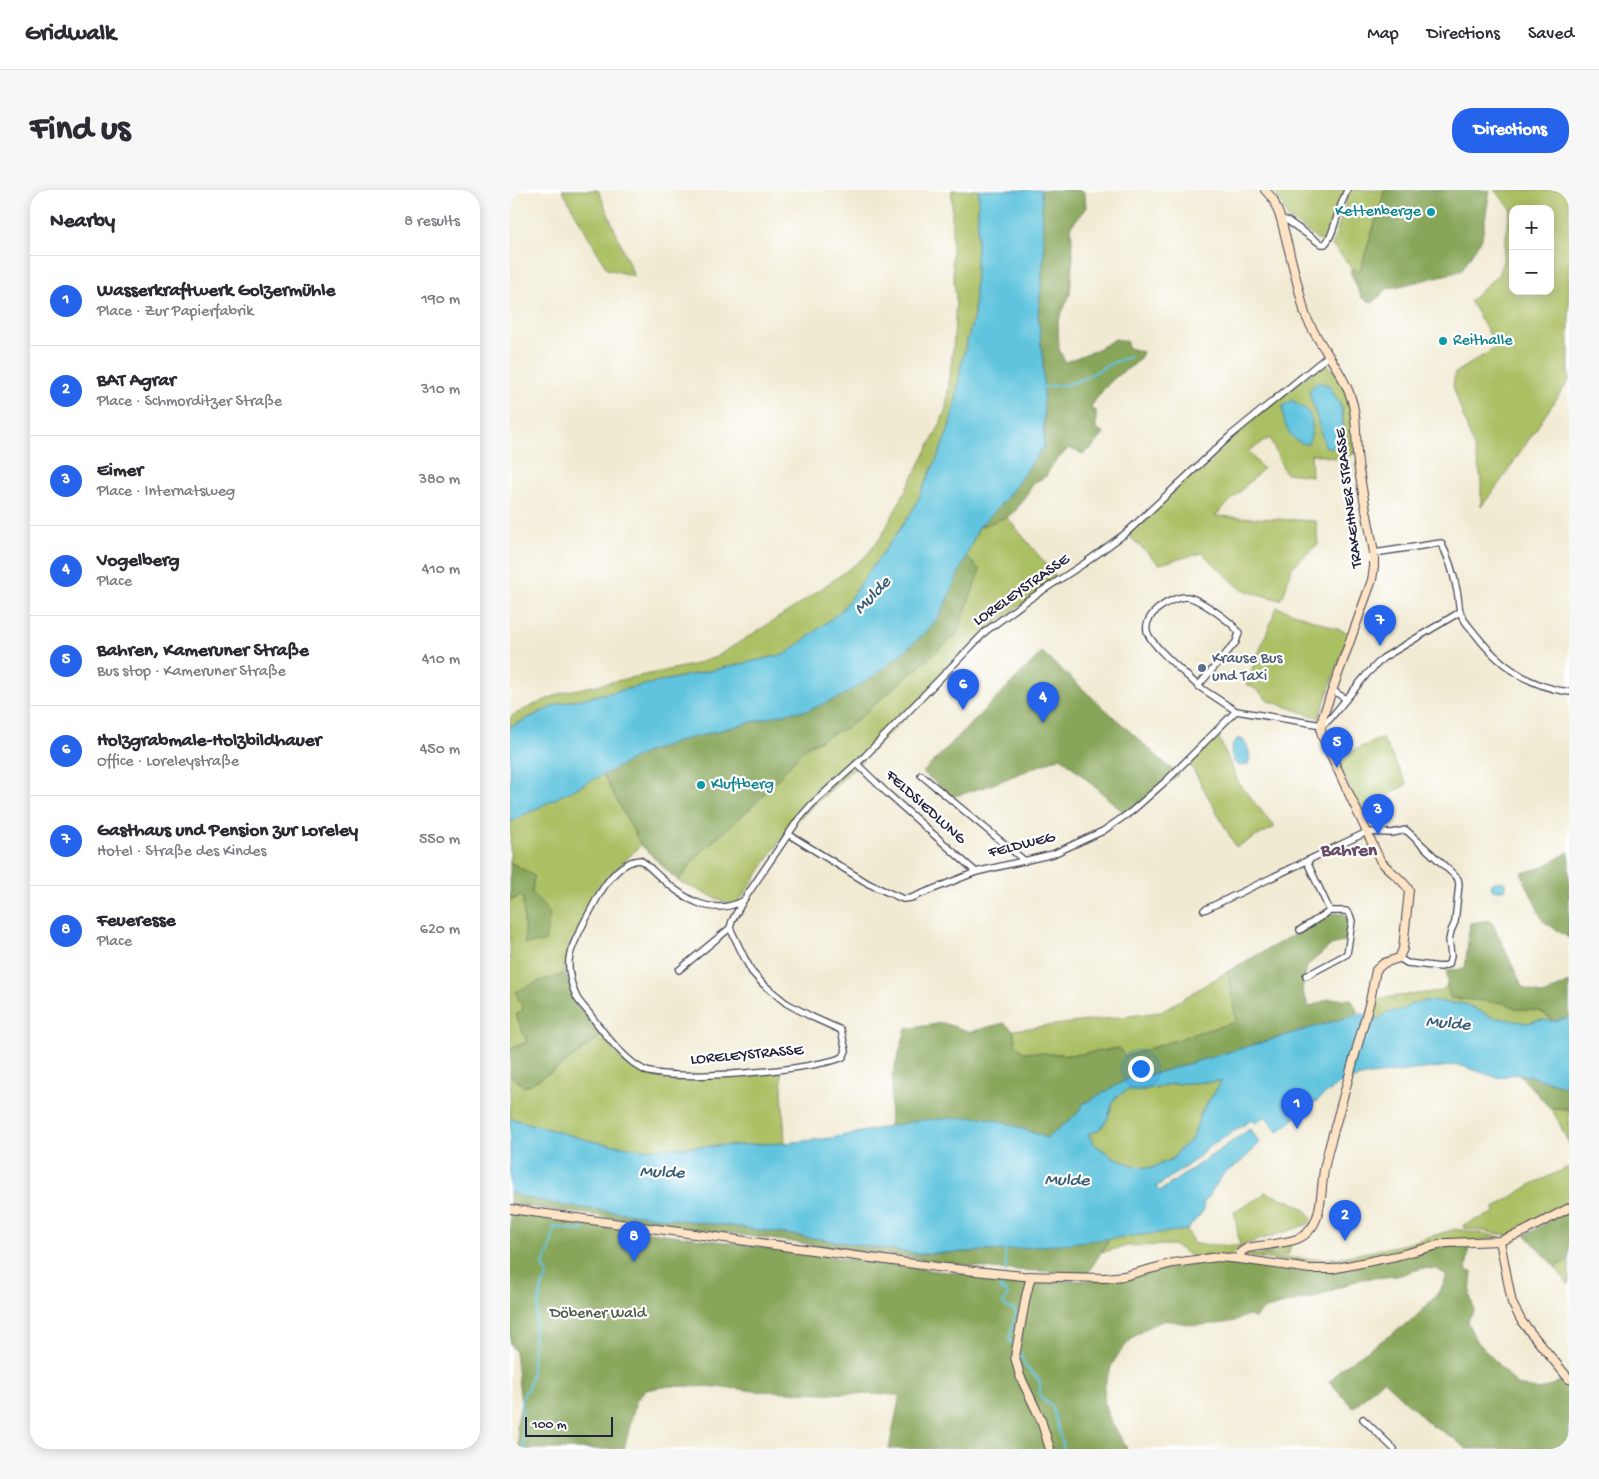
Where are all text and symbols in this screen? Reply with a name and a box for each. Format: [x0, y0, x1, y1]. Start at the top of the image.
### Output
text: Gridwalk [25, 20, 116, 49]
text: Map [1367, 24, 1399, 45]
text: Directions [1427, 24, 1500, 45]
text: Saved [1528, 24, 1574, 45]
button: Directions [1452, 108, 1569, 153]
text: Find us [30, 110, 130, 151]
place label: Kettenberge [1335, 203, 1422, 222]
map controls [1509, 205, 1554, 295]
button: + [1509, 205, 1554, 250]
marker: Kettenberge [1425, 206, 1437, 218]
text: Nearby [50, 210, 115, 235]
text: 8 results [404, 213, 460, 232]
button: − [1509, 250, 1554, 295]
text: Wasserkraftwerk Golzermühle [97, 280, 335, 303]
text: 1 [63, 291, 69, 310]
text: 190 m [421, 291, 460, 310]
text: Place · Zur Papierfabrik [97, 303, 253, 322]
place label: Reithalle [1453, 332, 1513, 351]
marker: Reithalle [1437, 335, 1449, 347]
text: BAT Agrar [97, 370, 176, 393]
text: 2 [62, 381, 70, 400]
text: 310 m [421, 381, 460, 400]
text: Place · Schmorditzer Straße [97, 393, 282, 412]
street label: TRAKEHNER STRASSE [1332, 426, 1368, 570]
text: Eimer [97, 460, 143, 483]
text: 3 [62, 471, 70, 490]
text: 380 m [419, 471, 460, 490]
text: Place · Internatsweg [97, 483, 235, 502]
text: Vogelberg [97, 550, 180, 573]
street label: LORELEYSTRASSE [970, 550, 1075, 631]
text: 4 [62, 561, 70, 580]
text: 410 m [422, 561, 460, 580]
water label: Mulde [850, 572, 897, 619]
text: Place [97, 573, 132, 592]
pin: 7 [1364, 605, 1396, 646]
text: Bahren, Kameruner Straße [97, 640, 309, 663]
place label: Krause Bus und Taxi [1212, 650, 1283, 687]
text: 5 [62, 651, 70, 670]
text: 410 m [422, 651, 460, 670]
marker: Krause Bus und Taxi [1196, 662, 1208, 674]
text: Bus stop · Kameruner Straße [97, 663, 286, 682]
pin: 6 [947, 669, 979, 710]
pin: 4 [1027, 682, 1059, 723]
pin: 5 [1321, 727, 1353, 768]
text: Holzgrabmale-Holzbildhauer [97, 730, 321, 753]
text: 6 [62, 741, 70, 760]
text: 450 m [420, 741, 460, 760]
text: Office · Loreleystraße [97, 753, 239, 772]
street label: FELDSIEDLUNG [880, 766, 970, 850]
place label: Kluftberg [711, 776, 774, 795]
marker: Kluftberg [695, 779, 707, 791]
pin: 3 [1362, 794, 1394, 835]
text: Gasthaus und Pension zur Loreley [97, 820, 358, 843]
street label: FELDWEG [986, 828, 1058, 864]
text: 7 [62, 831, 70, 850]
text: 550 m [419, 831, 460, 850]
district label: Bahren [1320, 840, 1378, 863]
text: Hotel · Straße des Kindes [97, 843, 266, 862]
text: Feueresse [97, 910, 176, 933]
text: 8 [62, 921, 70, 940]
text: 620 m [420, 921, 460, 940]
text: Place [97, 933, 132, 952]
water label: Mulde [1425, 1012, 1472, 1036]
street label: LORELEYSTRASSE [690, 1042, 805, 1070]
your location [1128, 1056, 1154, 1082]
pin: 1 [1281, 1088, 1313, 1129]
water label: Mulde [639, 1162, 685, 1184]
water label: Mulde [1044, 1170, 1090, 1192]
pin: 2 [1329, 1200, 1361, 1241]
pin: 8 [618, 1221, 650, 1262]
park label: Döbener Wald [549, 1305, 648, 1324]
scale bar [525, 1414, 612, 1437]
text: 100 m [532, 1417, 567, 1434]

